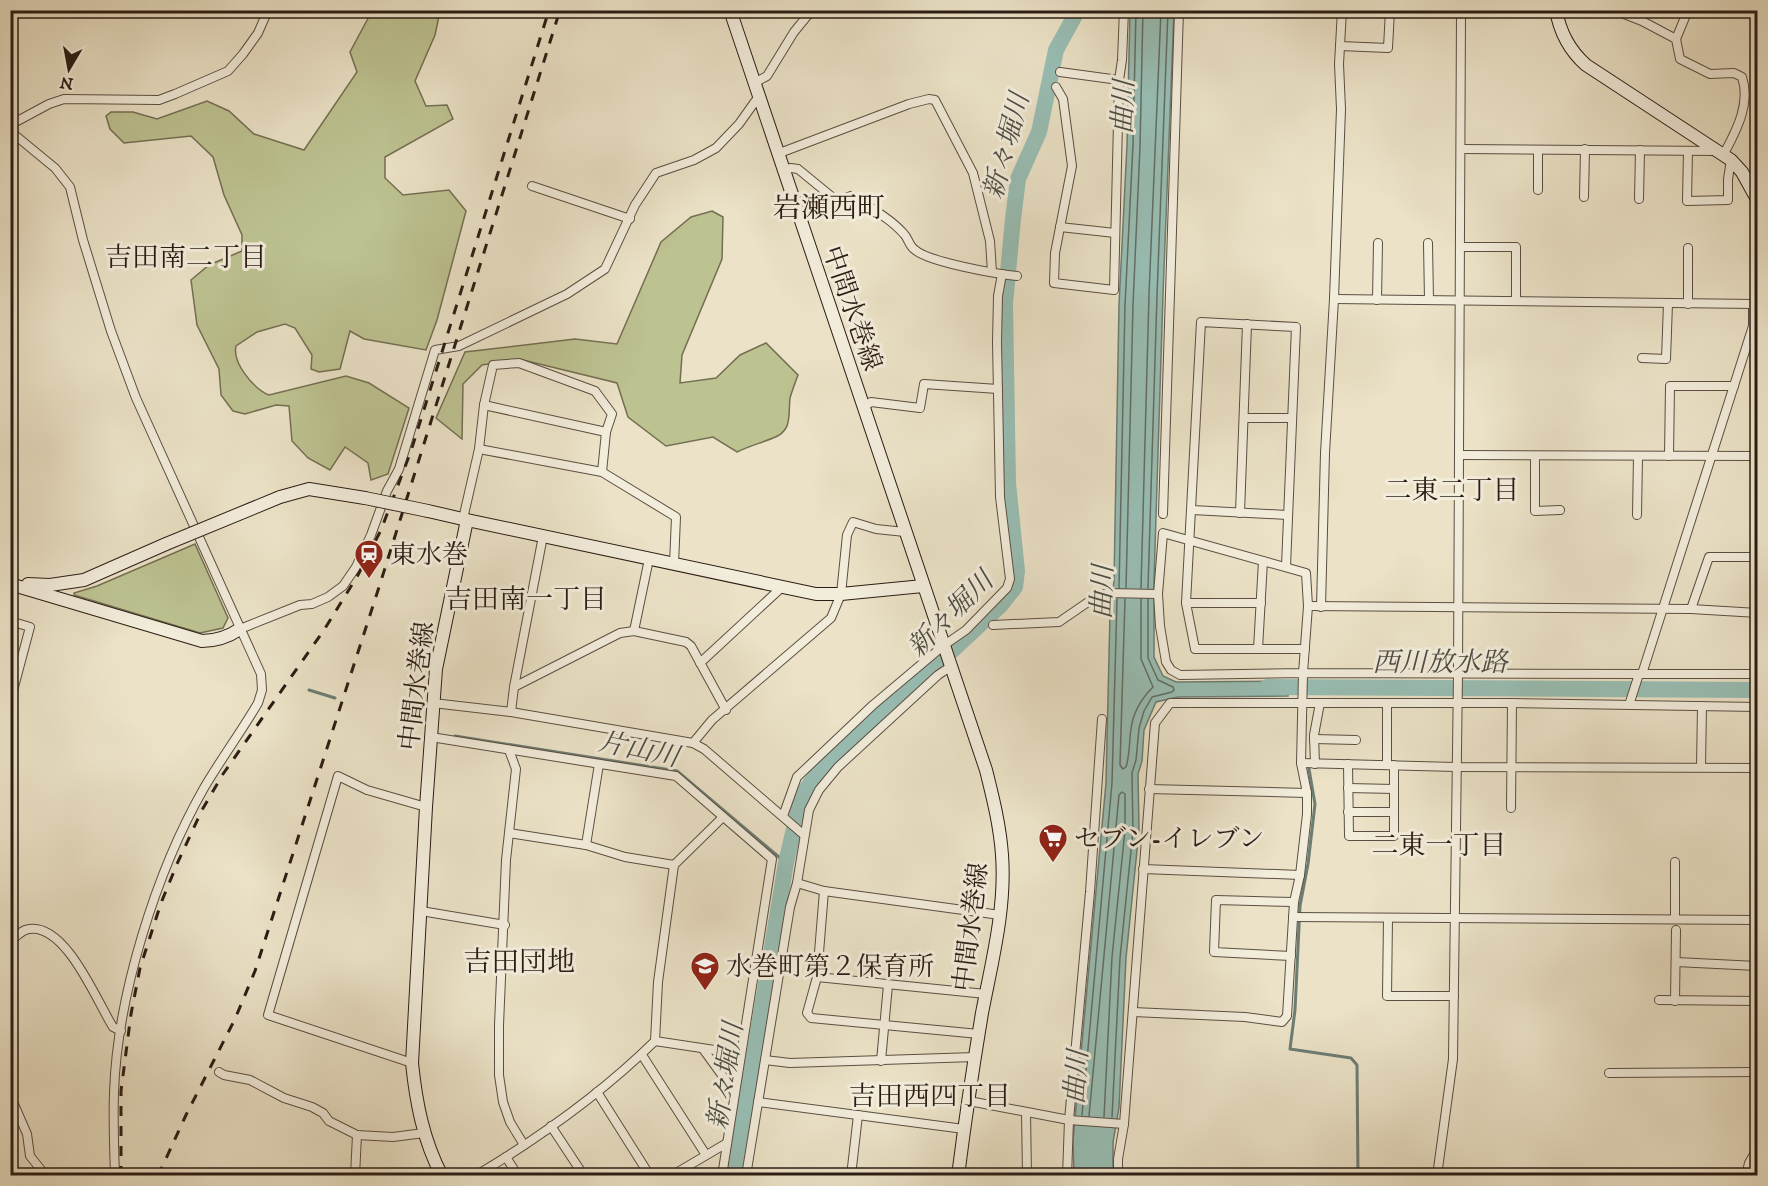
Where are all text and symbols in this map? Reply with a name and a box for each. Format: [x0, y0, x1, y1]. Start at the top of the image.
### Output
north arrow [39, 39, 99, 99]
text: N [58, 72, 75, 94]
water label: 曲川 [1106, 76, 1142, 135]
water label: 新々堀川 [977, 87, 1038, 203]
district label: 岩瀬西町 [773, 191, 885, 226]
district label: 吉田南二丁目 [105, 241, 267, 275]
street label: 中間水巻線 [815, 242, 888, 375]
district label: 二東二丁目 [1385, 474, 1520, 508]
station icon: 東水巻 [353, 538, 385, 580]
place label: 東水巻 [390, 539, 468, 572]
water label: 曲川 [1085, 561, 1121, 620]
water label: 新々堀川 [901, 562, 1003, 665]
district label: 吉田南一丁目 [445, 583, 607, 617]
street label: 中間水巻線 [393, 620, 442, 753]
water label: 西川放水路 [1373, 646, 1509, 680]
water label: 片山川 [596, 725, 685, 776]
supermarket icon: セブン-イレブン [1037, 822, 1069, 864]
place label: セブン-イレブン [1074, 823, 1264, 856]
district label: 二東一丁目 [1372, 829, 1507, 863]
street label: 中間水巻線 [947, 861, 996, 994]
district label: 吉田団地 [463, 945, 575, 980]
school or university icon: 水巻町第２保育所 [689, 950, 721, 992]
place label: 水巻町第２保育所 [726, 951, 934, 984]
water label: 新々堀川 [701, 1017, 752, 1132]
water label: 曲川 [1058, 1046, 1096, 1105]
district label: 吉田西四丁目 [849, 1080, 1011, 1114]

